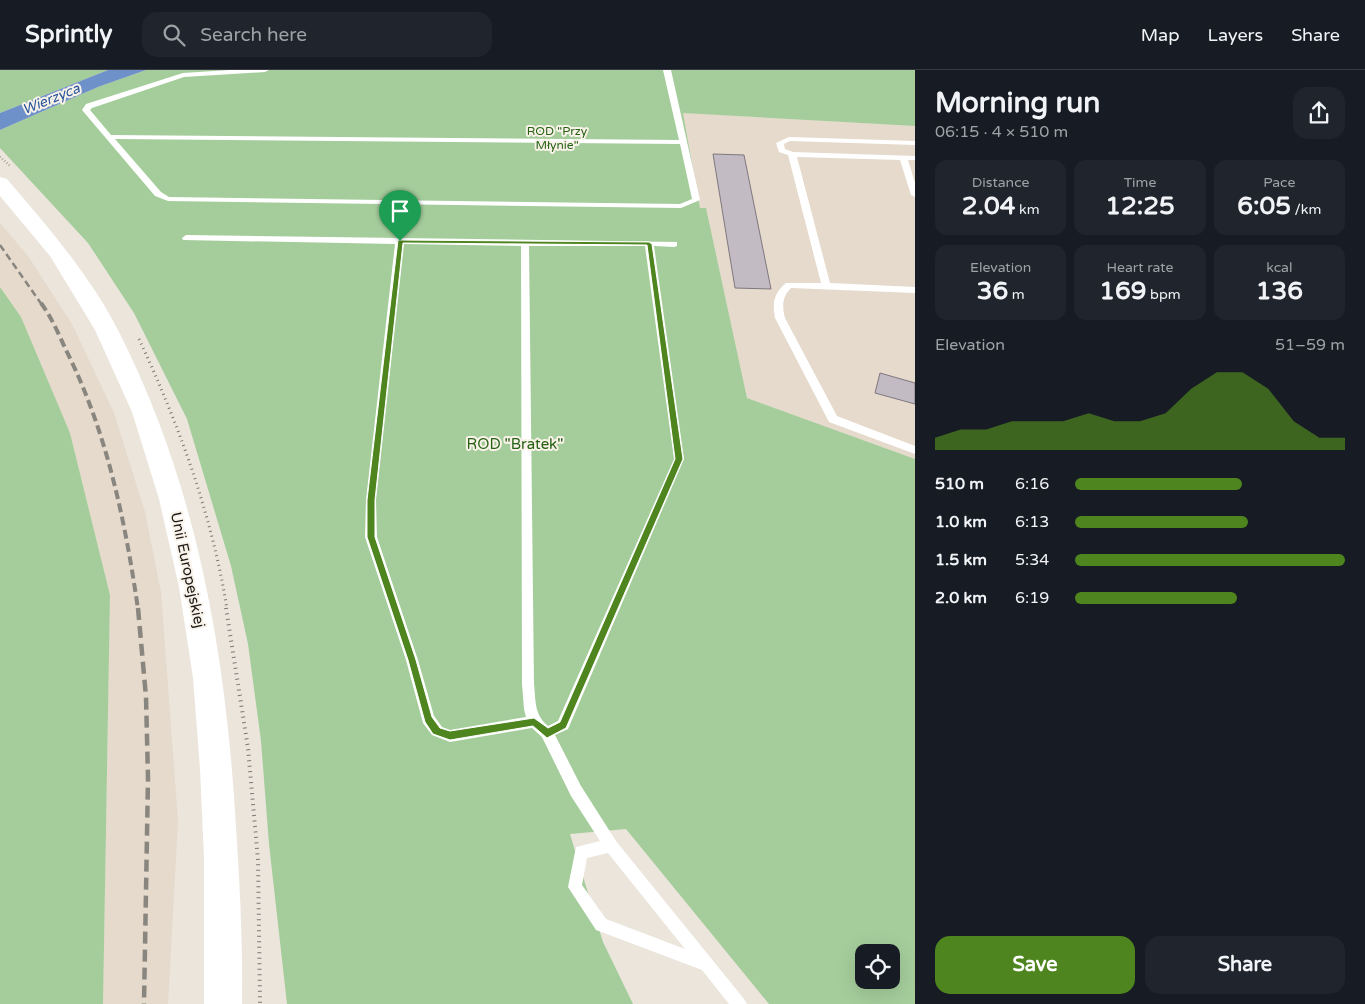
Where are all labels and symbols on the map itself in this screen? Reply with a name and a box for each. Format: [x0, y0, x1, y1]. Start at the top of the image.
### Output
water label: Wierzyca [20, 79, 83, 118]
park label: ROD "Przy Młynie" [527, 124, 588, 152]
pin [379, 190, 421, 241]
park label: ROD "Bratek" [467, 435, 563, 453]
street label: Unii Europejskiej [167, 510, 209, 630]

